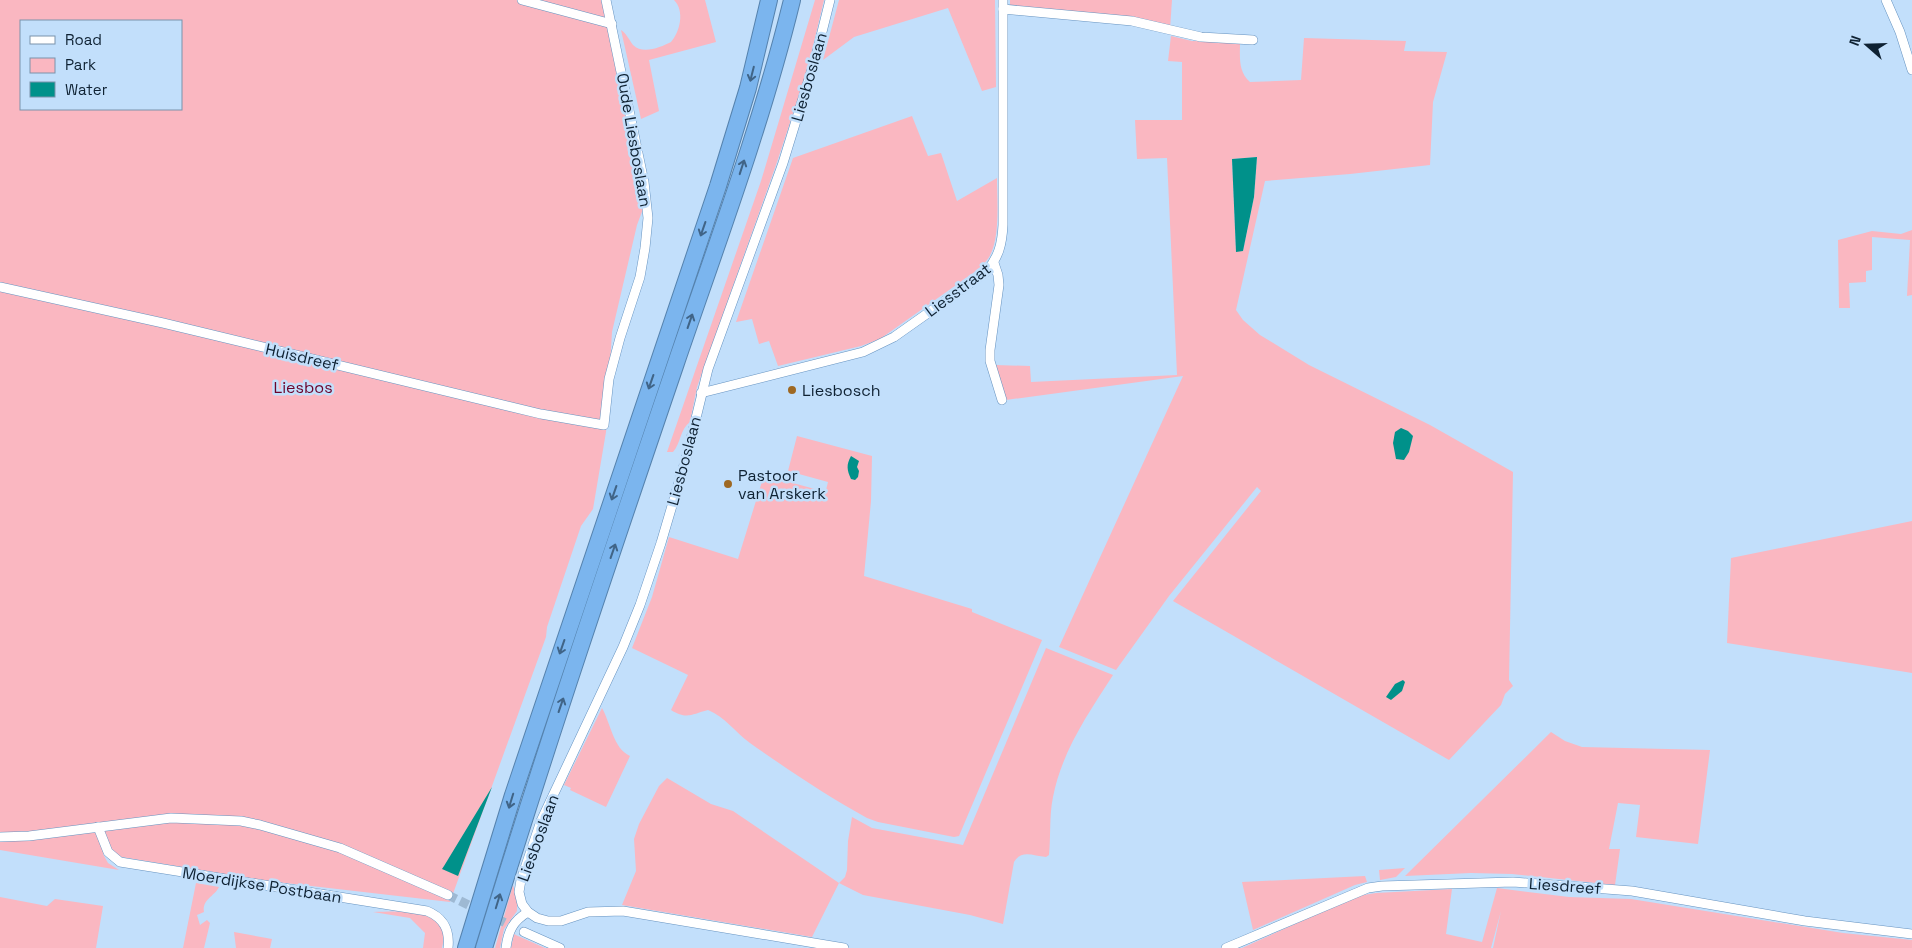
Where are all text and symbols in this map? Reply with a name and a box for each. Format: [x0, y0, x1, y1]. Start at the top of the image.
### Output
legend [20, 20, 182, 110]
north arrow [1842, 20, 1892, 70]
text: Road [65, 30, 102, 49]
street label: Liesboslaan [786, 30, 832, 124]
text: N [1845, 33, 1865, 48]
text: Park [65, 55, 96, 74]
one-way arrow [747, 65, 756, 81]
street label: Oude Liesboslaan [612, 71, 656, 209]
text: Water [65, 80, 108, 99]
one-way arrow [738, 159, 748, 175]
one-way arrow [698, 220, 707, 236]
street label: Liesstraat [921, 258, 995, 322]
one-way arrow [686, 313, 696, 329]
street label: Huisdreef [263, 338, 341, 376]
one-way arrow [646, 374, 655, 390]
park label: Liesbos [273, 377, 333, 398]
place label: Liesbosch [802, 380, 881, 401]
marker: Liesbosch [786, 384, 798, 396]
street label: Liesboslaan [662, 414, 706, 508]
place label: Pastoor van Arskerk [738, 465, 826, 504]
marker: Pastoor van Arskerk [722, 478, 734, 490]
one-way arrow [608, 484, 618, 500]
one-way arrow [608, 544, 618, 560]
one-way arrow [557, 639, 566, 654]
one-way arrow [556, 698, 566, 714]
street label: Liesboslaan [513, 792, 563, 884]
one-way arrow [505, 793, 515, 809]
street label: Moerdijkse Postbaan [181, 862, 343, 908]
street label: Liesdreef [1528, 873, 1602, 899]
one-way arrow [493, 894, 503, 910]

